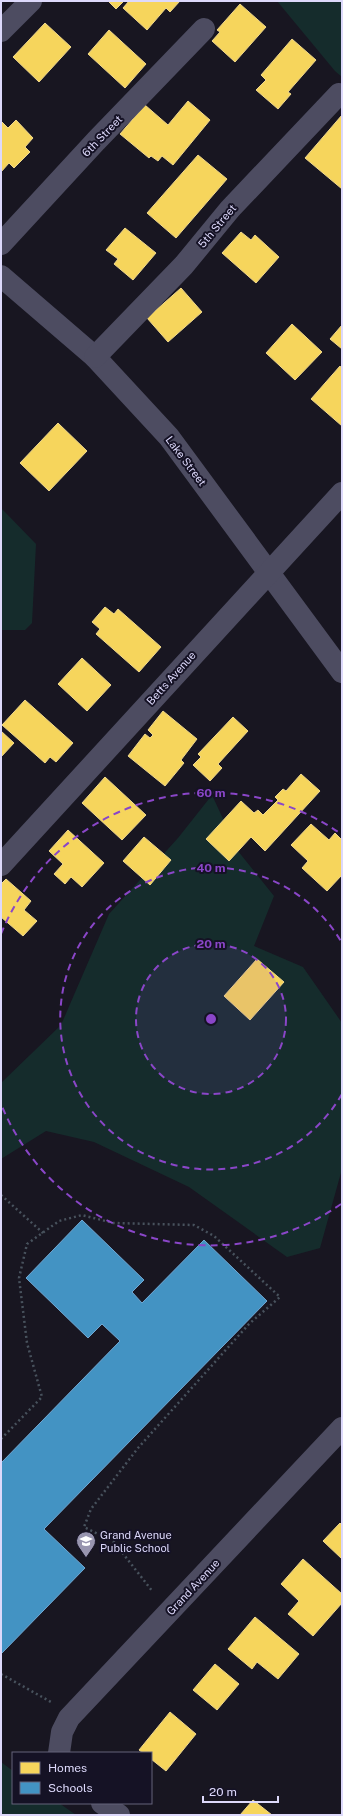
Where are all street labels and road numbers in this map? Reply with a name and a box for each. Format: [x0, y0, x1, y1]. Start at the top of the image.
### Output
street label: 6th Street [80, 113, 124, 159]
street label: 5th Street [196, 202, 238, 250]
street label: Lake Street [163, 434, 209, 488]
street label: Betts Avenue [144, 649, 198, 707]
street label: Grand Avenue [164, 1557, 222, 1617]

